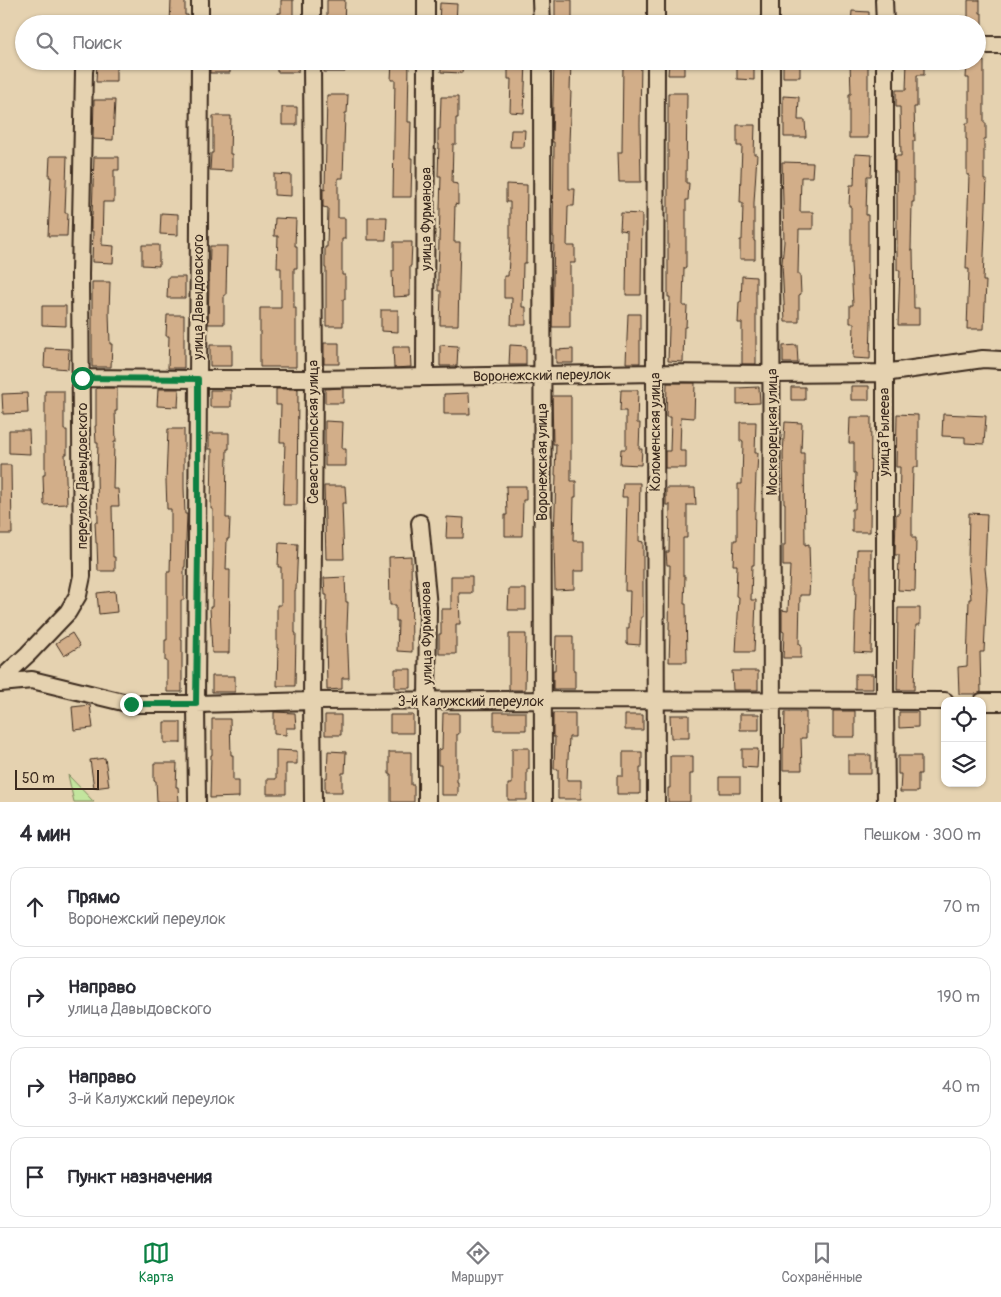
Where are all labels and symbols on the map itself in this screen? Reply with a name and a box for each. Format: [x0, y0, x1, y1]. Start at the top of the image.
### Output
street label: улица Фурманова [418, 167, 435, 272]
street label: улица Давыдовского [190, 234, 207, 361]
street label: Севастопольская улица [305, 360, 322, 504]
street label: Воронежский переулок [473, 366, 611, 385]
route start [71, 367, 94, 390]
street label: Москворецкая улица [764, 369, 781, 495]
street label: Коломенская улица [647, 373, 664, 491]
street label: улица Рылеева [876, 388, 893, 477]
street label: переулок Давыдовского [74, 402, 91, 549]
street label: Воронежская улица [534, 403, 551, 521]
street label: улица Фурманова [417, 581, 436, 686]
route end [120, 693, 143, 716]
street label: 3-й Калужский переулок [398, 693, 544, 710]
scale bar [15, 767, 99, 790]

